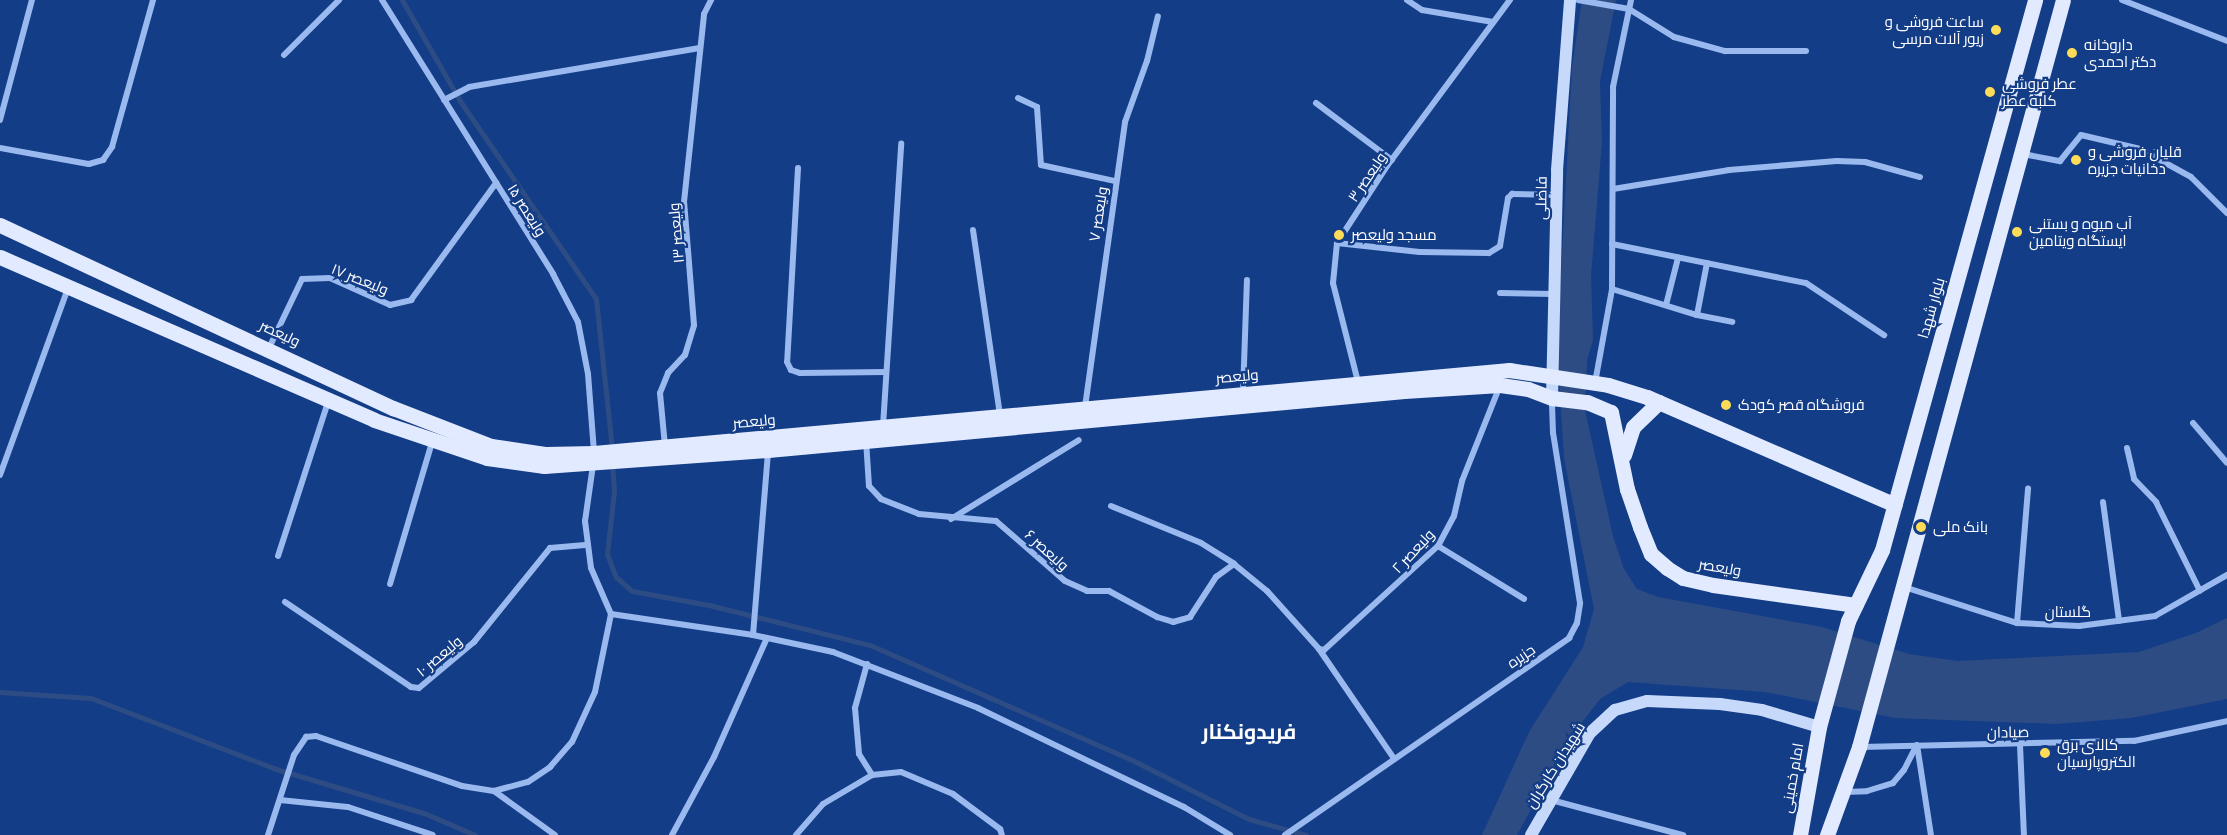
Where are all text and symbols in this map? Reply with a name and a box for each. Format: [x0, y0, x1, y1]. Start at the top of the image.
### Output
place label: ساعت فروشی و زیور آلات مرسی [1885, 12, 1984, 47]
marker: ساعت فروشی و زیور آلات مرسی [1989, 23, 2003, 37]
place label: داروخانه دکتر احمدی [2084, 35, 2156, 70]
marker: داروخانه دکتر احمدی [2065, 46, 2079, 60]
place label: عطر فروشی کلبه عطر [2002, 74, 2077, 109]
marker: عطر فروشی کلبه عطر [1983, 85, 1997, 99]
place label: قلیان فروشی و دخانیات جزیره [2088, 142, 2182, 177]
street label: ولیعصر ۳ [1344, 149, 1390, 205]
marker: قلیان فروشی و دخانیات جزیره [2069, 153, 2083, 167]
street label: فاضلی [1532, 176, 1550, 220]
street label: ولیعصر ۱۵ [504, 180, 550, 240]
street label: ولیعصر ۷ [1085, 185, 1111, 243]
street label: ولیعصر ۱۳ [664, 202, 688, 264]
place label: آب میوه و بستنی ایستگاه ویتامین [2029, 214, 2132, 249]
marker: آب میوه و بستنی ایستگاه ویتامین [2010, 225, 2024, 239]
place label: مسجد ولیعصر [1351, 226, 1437, 244]
marker: مسجد ولیعصر [1332, 228, 1346, 242]
street label: ولیعصر ۱۷ [329, 259, 391, 299]
street label: بلوار شهدا [1914, 275, 1948, 341]
street label: ولیعصر [257, 316, 303, 350]
street label: ولیعصر [1215, 365, 1259, 387]
place label: فروشگاه قصر کودک [1738, 396, 1865, 414]
marker: فروشگاه قصر کودک [1719, 398, 1733, 412]
street label: ولیعصر [732, 410, 776, 432]
place label: بانک ملی [1933, 518, 1988, 536]
marker: بانک ملی [1914, 520, 1928, 534]
street label: ولیعصر ۲ [1388, 525, 1438, 577]
street label: ولیعصر ۶ [1021, 526, 1073, 574]
street label: ولیعصر [1697, 554, 1743, 580]
street label: گلستان [2045, 603, 2091, 621]
street label: ولیعصر ۱۰ [412, 632, 466, 680]
street label: جزیره [1503, 640, 1539, 672]
district label: فریدونکنار [1202, 718, 1296, 744]
street label: شهیدان کارگران [1521, 719, 1589, 811]
street label: صیادان [1987, 723, 2029, 741]
place label: کالای برق الکتروپارسیان [2057, 735, 2136, 770]
street label: امام خمینی [1777, 742, 1807, 814]
marker: کالای برق الکتروپارسیان [2038, 746, 2052, 760]

